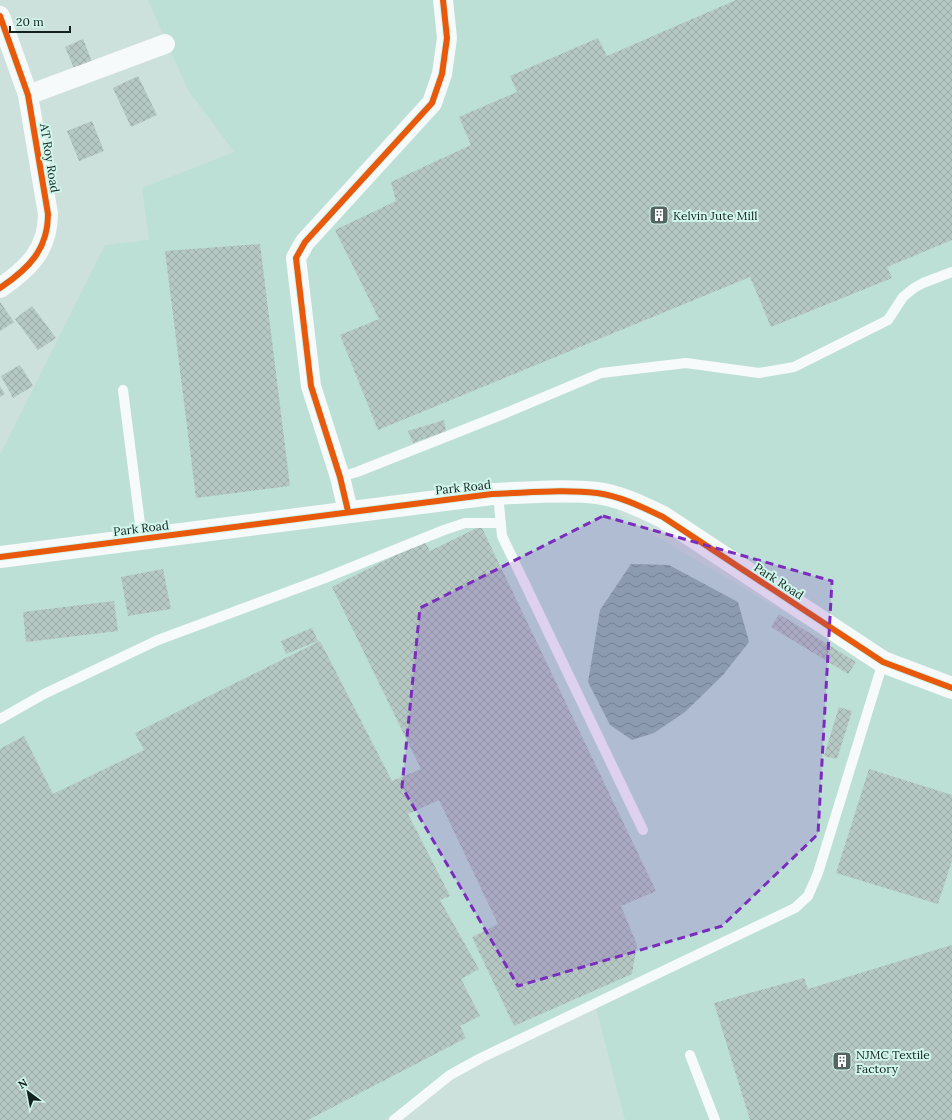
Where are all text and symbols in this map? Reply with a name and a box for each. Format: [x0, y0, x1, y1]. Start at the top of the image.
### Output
scale bar [10, 8, 70, 34]
text: 20 m [16, 14, 44, 29]
street label: AT Roy Road [37, 121, 63, 194]
building icon: Kelvin Jute Mill [648, 204, 670, 226]
place label: Kelvin Jute Mill [673, 208, 757, 223]
street label: Park Road [434, 477, 492, 497]
street label: Park Road [112, 517, 170, 539]
street label: Park Road [751, 559, 807, 603]
place label: NJMC Textile Factory [856, 1047, 930, 1076]
building icon: NJMC Textile Factory [831, 1050, 853, 1072]
north arrow [8, 1072, 48, 1112]
text: N [15, 1075, 30, 1092]

